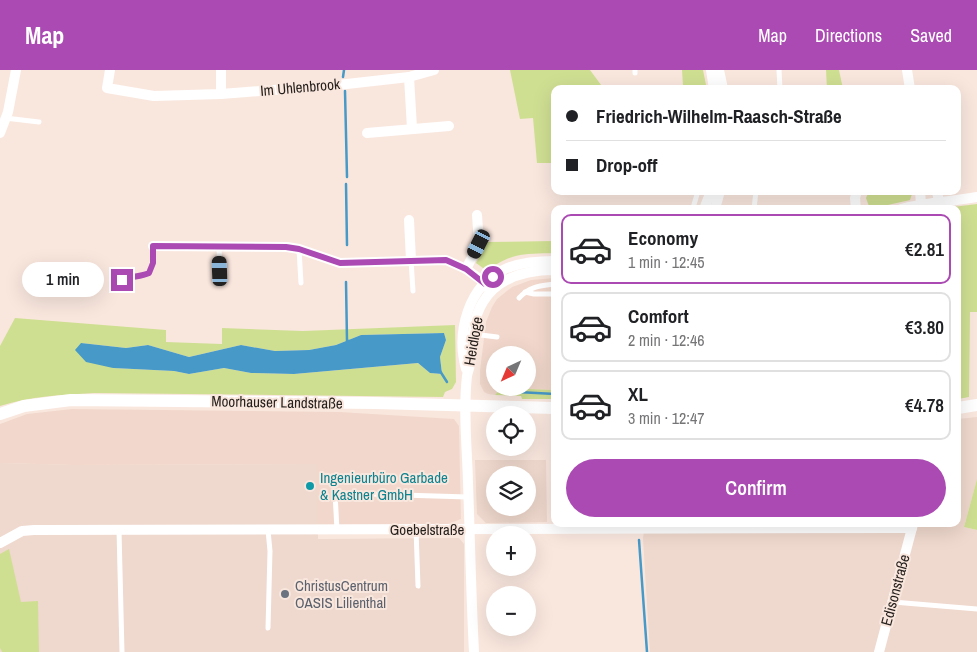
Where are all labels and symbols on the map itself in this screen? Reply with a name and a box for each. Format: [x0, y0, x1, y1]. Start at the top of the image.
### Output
street label: Im Uhlenbrook [259, 73, 342, 101]
car [465, 227, 492, 261]
car [211, 256, 228, 286]
callout: 1 min [22, 262, 104, 298]
route start [482, 266, 504, 288]
route end [111, 269, 133, 291]
street label: Heidloge [458, 315, 488, 367]
north arrow [486, 346, 536, 396]
street label: Moorhauser Landstraße [211, 390, 343, 414]
place label: Ingenieurbüro Garbade & Kastner GmbH [320, 467, 448, 505]
marker: Ingenieurbüro Garbade & Kastner GmbH [304, 480, 316, 492]
street label: Goebelstraße [390, 519, 464, 540]
street label: Edisonstraße [875, 552, 915, 628]
place label: ChristusCentrum OASIS Lilienthal [295, 575, 388, 613]
marker: ChristusCentrum OASIS Lilienthal [279, 588, 291, 600]

